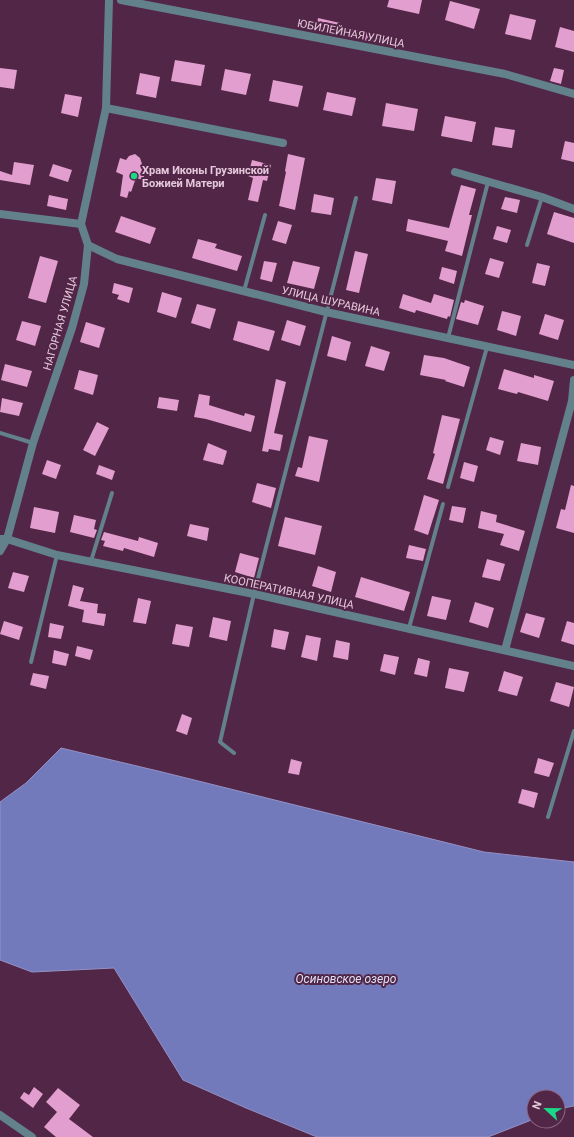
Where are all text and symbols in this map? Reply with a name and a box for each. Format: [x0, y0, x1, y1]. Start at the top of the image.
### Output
street label: ЮБИЛЕЙНАЯ УЛИЦА [296, 17, 406, 50]
place label: Храм Иконы Грузинской Божией Матери [142, 164, 269, 190]
marker: Храм Иконы Грузинской Божией Матери [129, 171, 139, 181]
street label: НАГОРНАЯ УЛИЦА [41, 274, 80, 372]
street label: УЛИЦА ШУРАВИНА [280, 284, 382, 319]
street label: КООПЕРАТИВНАЯ УЛИЦА [223, 571, 356, 612]
water label: Осиновское озеро [296, 972, 397, 986]
north arrow [526, 1089, 566, 1129]
text: N [530, 1099, 545, 1111]

